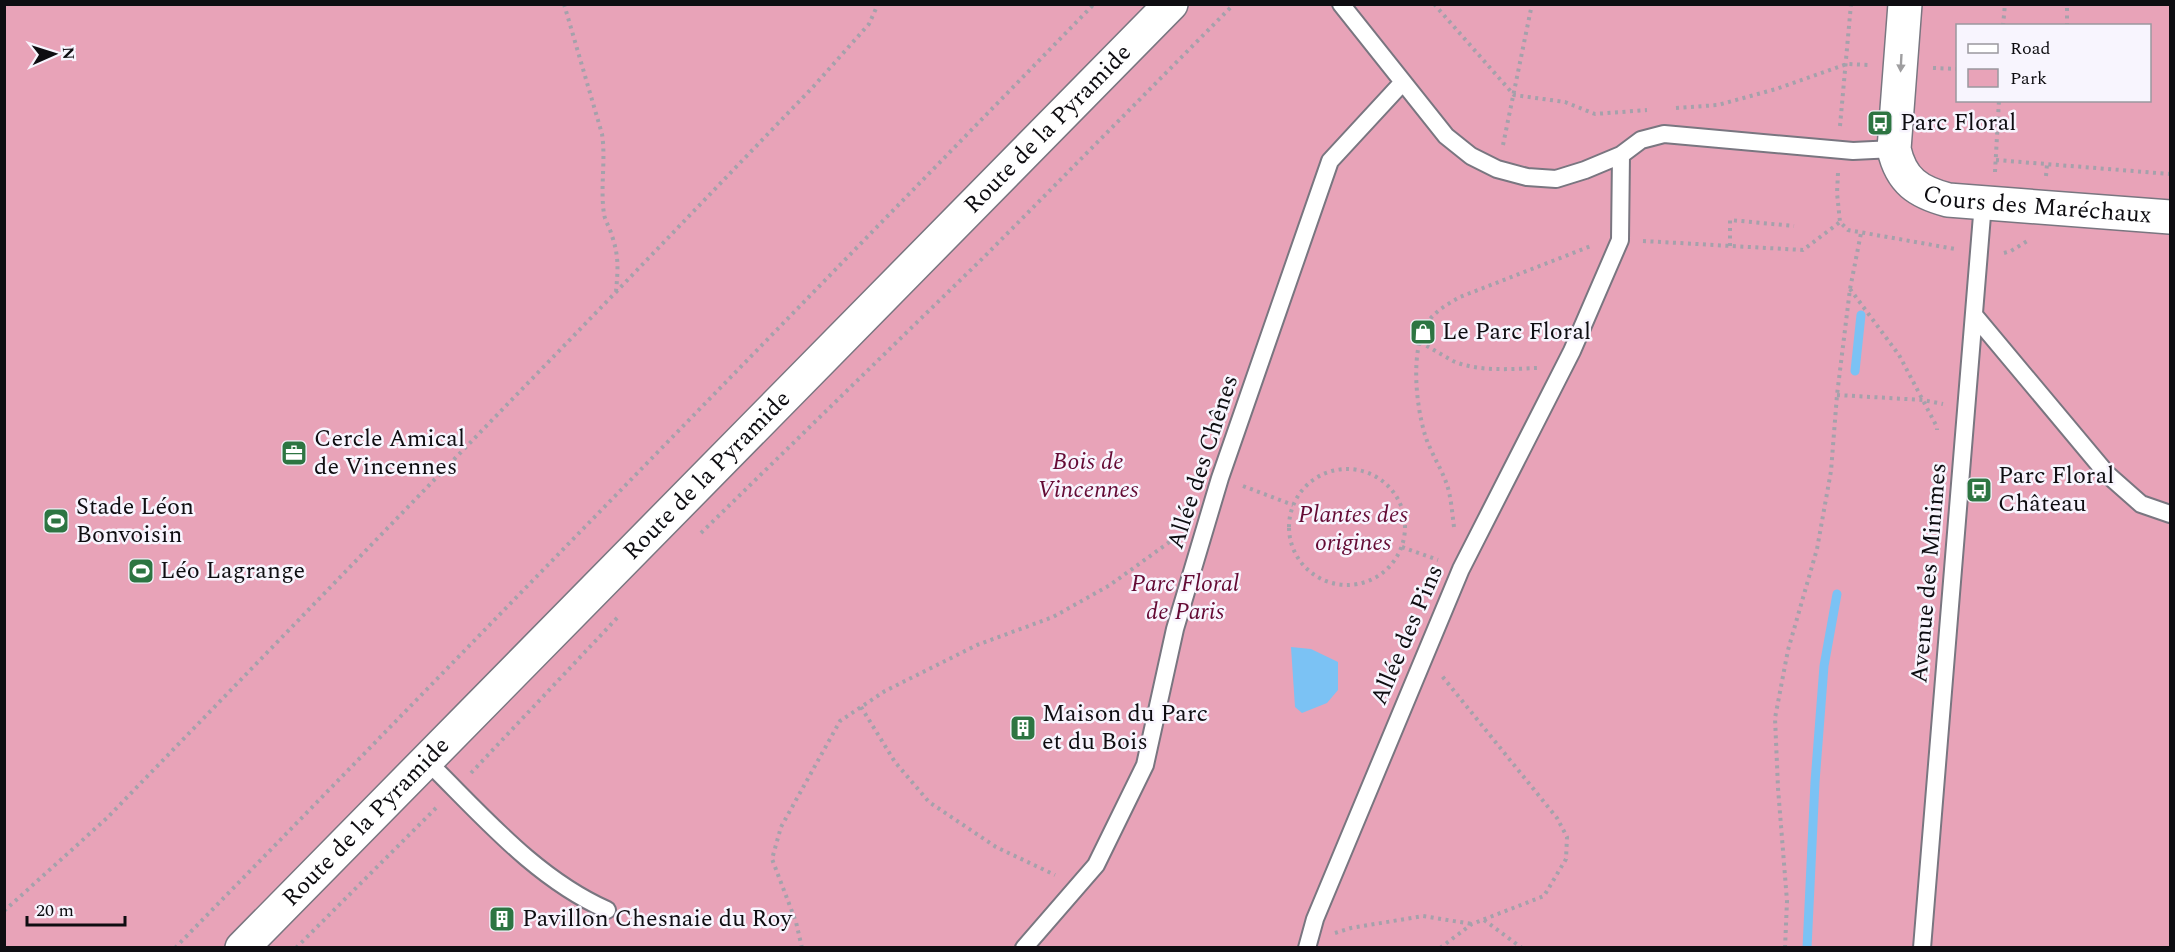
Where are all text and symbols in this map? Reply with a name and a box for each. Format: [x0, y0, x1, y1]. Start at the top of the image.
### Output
north arrow [24, 24, 84, 84]
legend [1956, 24, 2151, 102]
text: Road [2010, 35, 2051, 62]
street label: Route de la Pyramide [956, 36, 1140, 222]
text: N [56, 46, 80, 60]
one-way arrow [1896, 53, 1905, 72]
text: Park [2010, 65, 2047, 92]
place label: Parc Floral [1900, 105, 2016, 141]
bus stop icon: Parc Floral [1865, 108, 1895, 138]
street label: Cours des Maréchaux [1917, 175, 2153, 234]
place label: Le Parc Floral [1442, 314, 1591, 350]
shop icon: Le Parc Floral [1408, 317, 1438, 347]
street label: Allée des Chênes [1158, 370, 1248, 554]
street label: Route de la Pyramide [615, 382, 799, 569]
place label: Cercle Amical de Vincennes [314, 421, 465, 485]
office icon: Cercle Amical de Vincennes [279, 438, 309, 468]
park label: Bois de Vincennes [1038, 444, 1139, 508]
place label: Parc Floral Château [1998, 458, 2114, 522]
street label: Avenue des Minimes [1901, 461, 1957, 685]
bus stop icon: Parc Floral Château [1964, 475, 1994, 505]
place label: Stade Léon Bonvoisin [76, 489, 194, 553]
park label: Plantes des origines [1298, 497, 1408, 561]
sports icon: Stade Léon Bonvoisin [41, 506, 71, 536]
place label: Léo Lagrange [160, 553, 305, 589]
sports icon: Léo Lagrange [126, 556, 156, 586]
street label: Allée des Pins [1361, 559, 1453, 711]
park label: Parc Floral de Paris [1131, 566, 1239, 630]
place label: Maison du Parc et du Bois [1042, 696, 1208, 760]
building icon: Maison du Parc et du Bois [1008, 713, 1038, 743]
street label: Route de la Pyramide [274, 729, 458, 915]
scale bar [27, 889, 124, 927]
text: 20 m [36, 897, 74, 924]
place label: Pavillon Chesnaie du Roy [522, 901, 793, 937]
building icon: Pavillon Chesnaie du Roy [487, 904, 517, 934]

